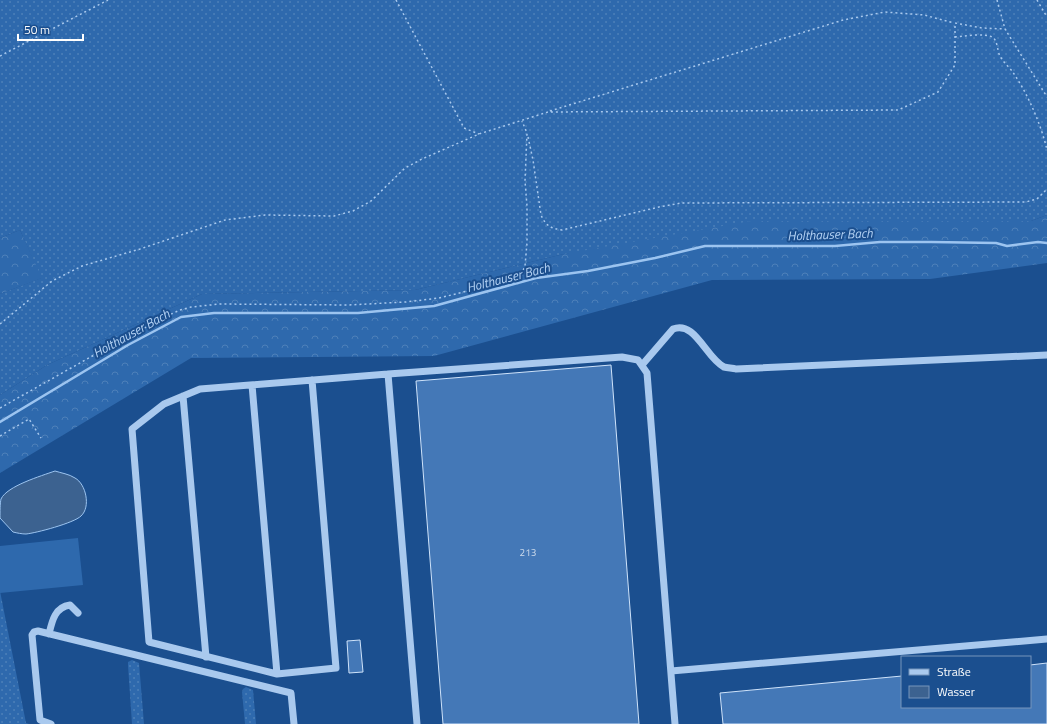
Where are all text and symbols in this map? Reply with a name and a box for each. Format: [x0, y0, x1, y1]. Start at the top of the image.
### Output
scale bar [18, 16, 83, 42]
text: 50 m [24, 20, 50, 39]
water label: Holthauser Bach [787, 223, 873, 245]
water label: Holthauser Bach [464, 257, 552, 297]
water label: Holthauser Bach [89, 303, 174, 362]
house number: 213 [520, 545, 536, 560]
legend [901, 656, 1031, 708]
text: Straße [937, 662, 971, 681]
text: Wasser [937, 682, 975, 701]

